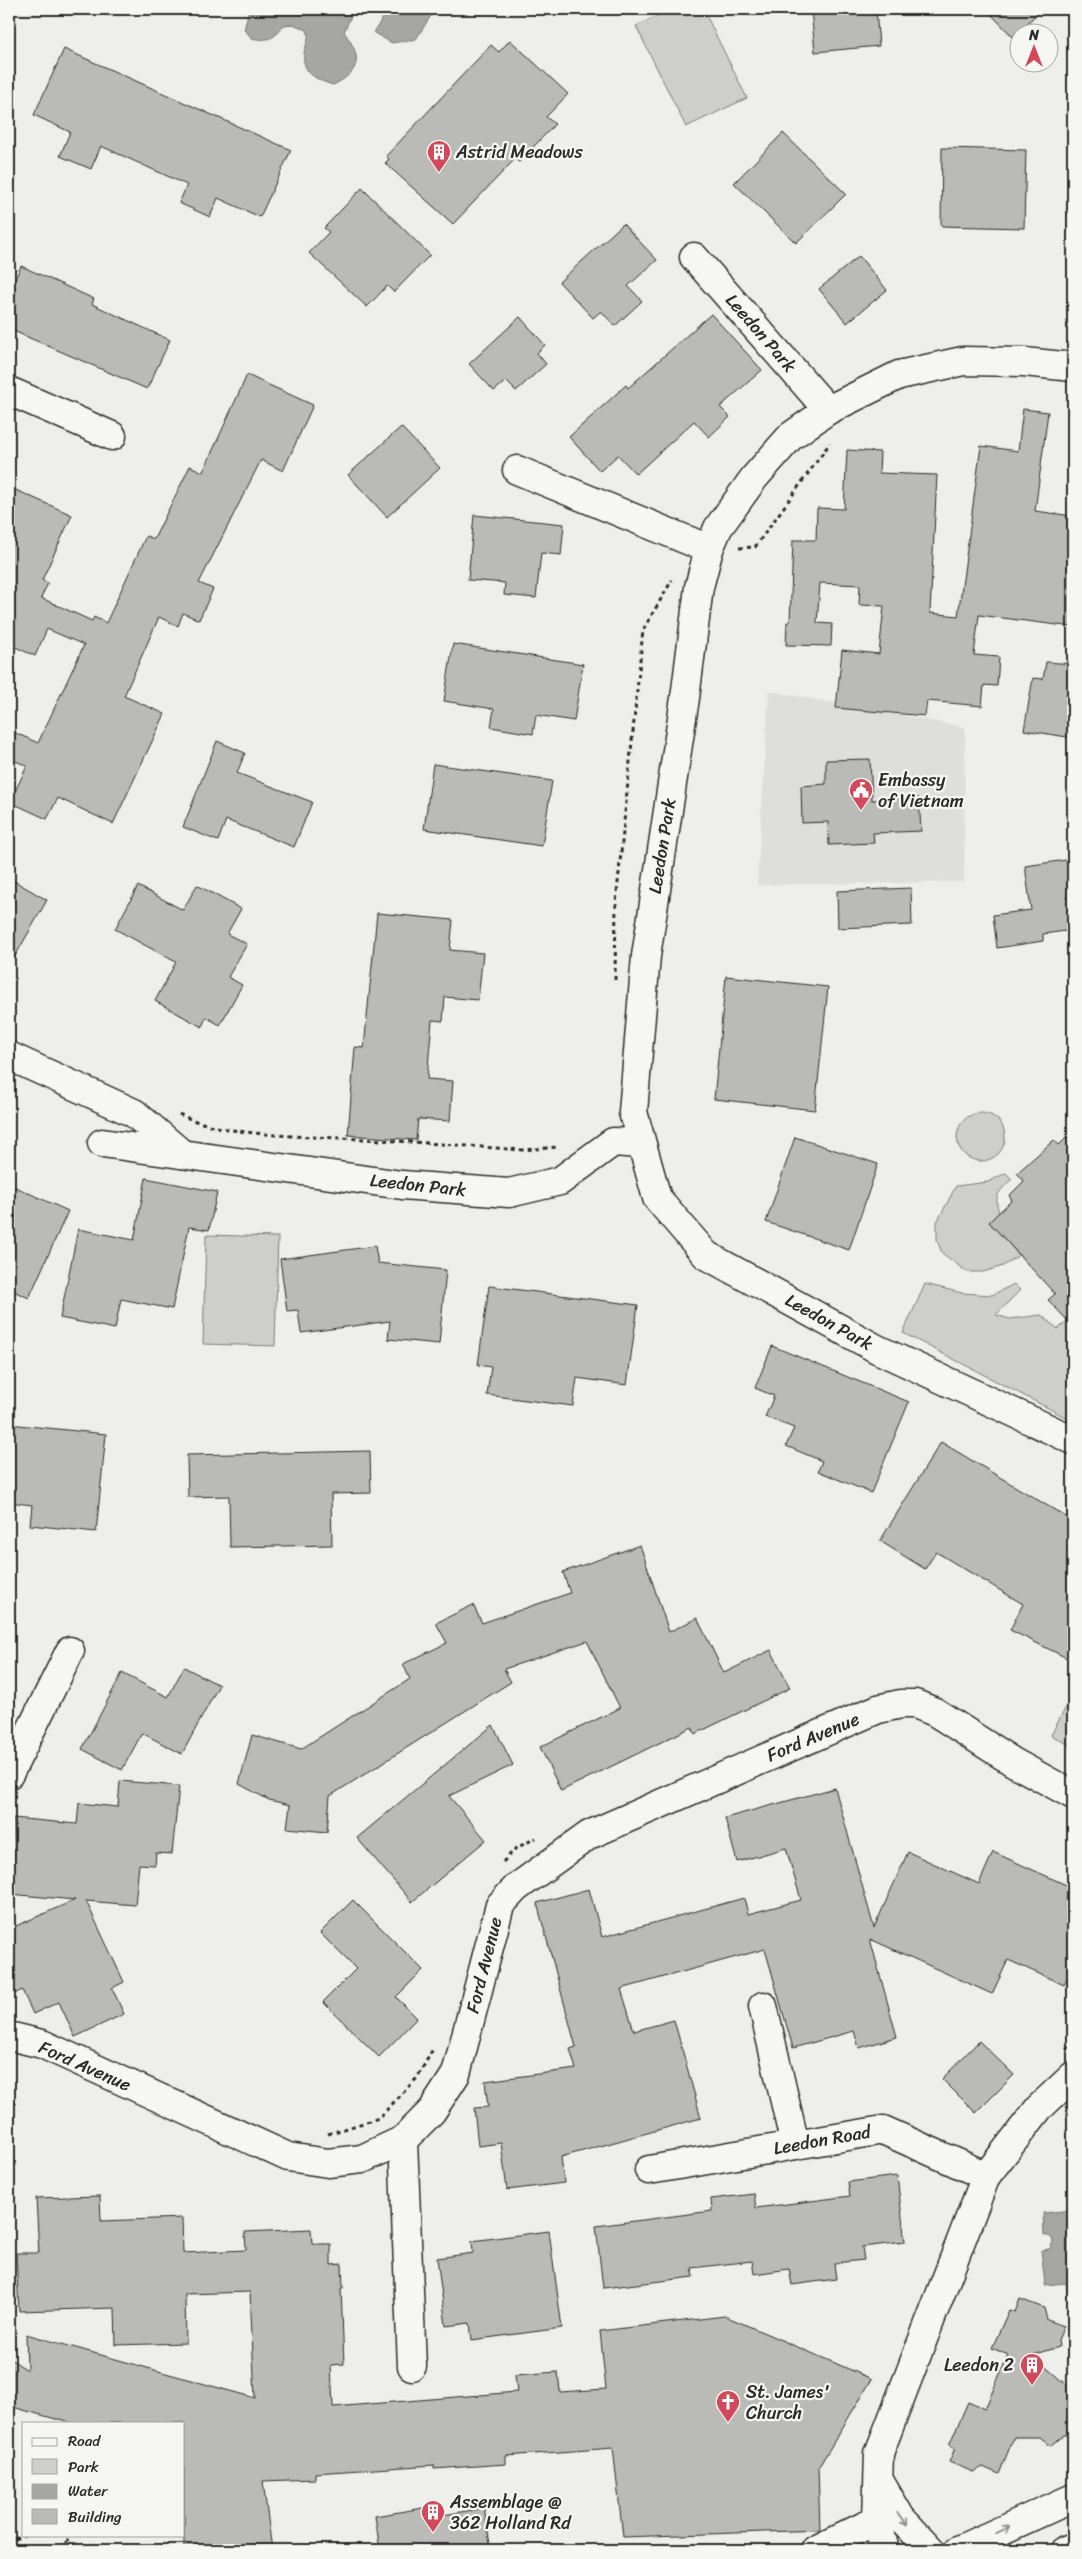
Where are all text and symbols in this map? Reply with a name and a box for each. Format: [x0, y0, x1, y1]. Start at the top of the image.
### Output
north arrow [1010, 22, 1060, 72]
text: N [1028, 23, 1039, 48]
place label: Astrid Meadows [455, 136, 584, 168]
building icon: Astrid Meadows [426, 139, 452, 173]
street label: Leedon Park [717, 286, 805, 380]
place label: Embassy of Vietnam [878, 764, 964, 817]
public building icon: Embassy of Vietnam [848, 777, 874, 811]
street label: Leedon Park [639, 795, 685, 896]
street label: Leedon Park [368, 1164, 468, 1206]
street label: Leedon Park [779, 1285, 879, 1360]
street label: Ford Avenue [761, 1703, 865, 1771]
street label: Ford Avenue [457, 1913, 511, 2017]
street label: Ford Avenue [33, 2031, 137, 2101]
street label: Leedon Road [771, 2115, 875, 2164]
place label: Leedon 2 [944, 2349, 1014, 2381]
building icon: Leedon 2 [1019, 2352, 1045, 2386]
place label: St. James' Church [746, 2376, 830, 2429]
church icon: St. James' Church [715, 2389, 741, 2423]
legend [22, 2422, 185, 2536]
text: Road [68, 2428, 101, 2454]
text: Park [68, 2454, 99, 2480]
text: Water [68, 2478, 108, 2504]
place label: Assemblage @ 362 Holland Rd [449, 2486, 572, 2539]
building icon: Assemblage @ 362 Holland Rd [420, 2499, 446, 2533]
text: Building [68, 2504, 122, 2530]
one-way arrow [897, 2512, 907, 2526]
one-way arrow [995, 2525, 1010, 2534]

